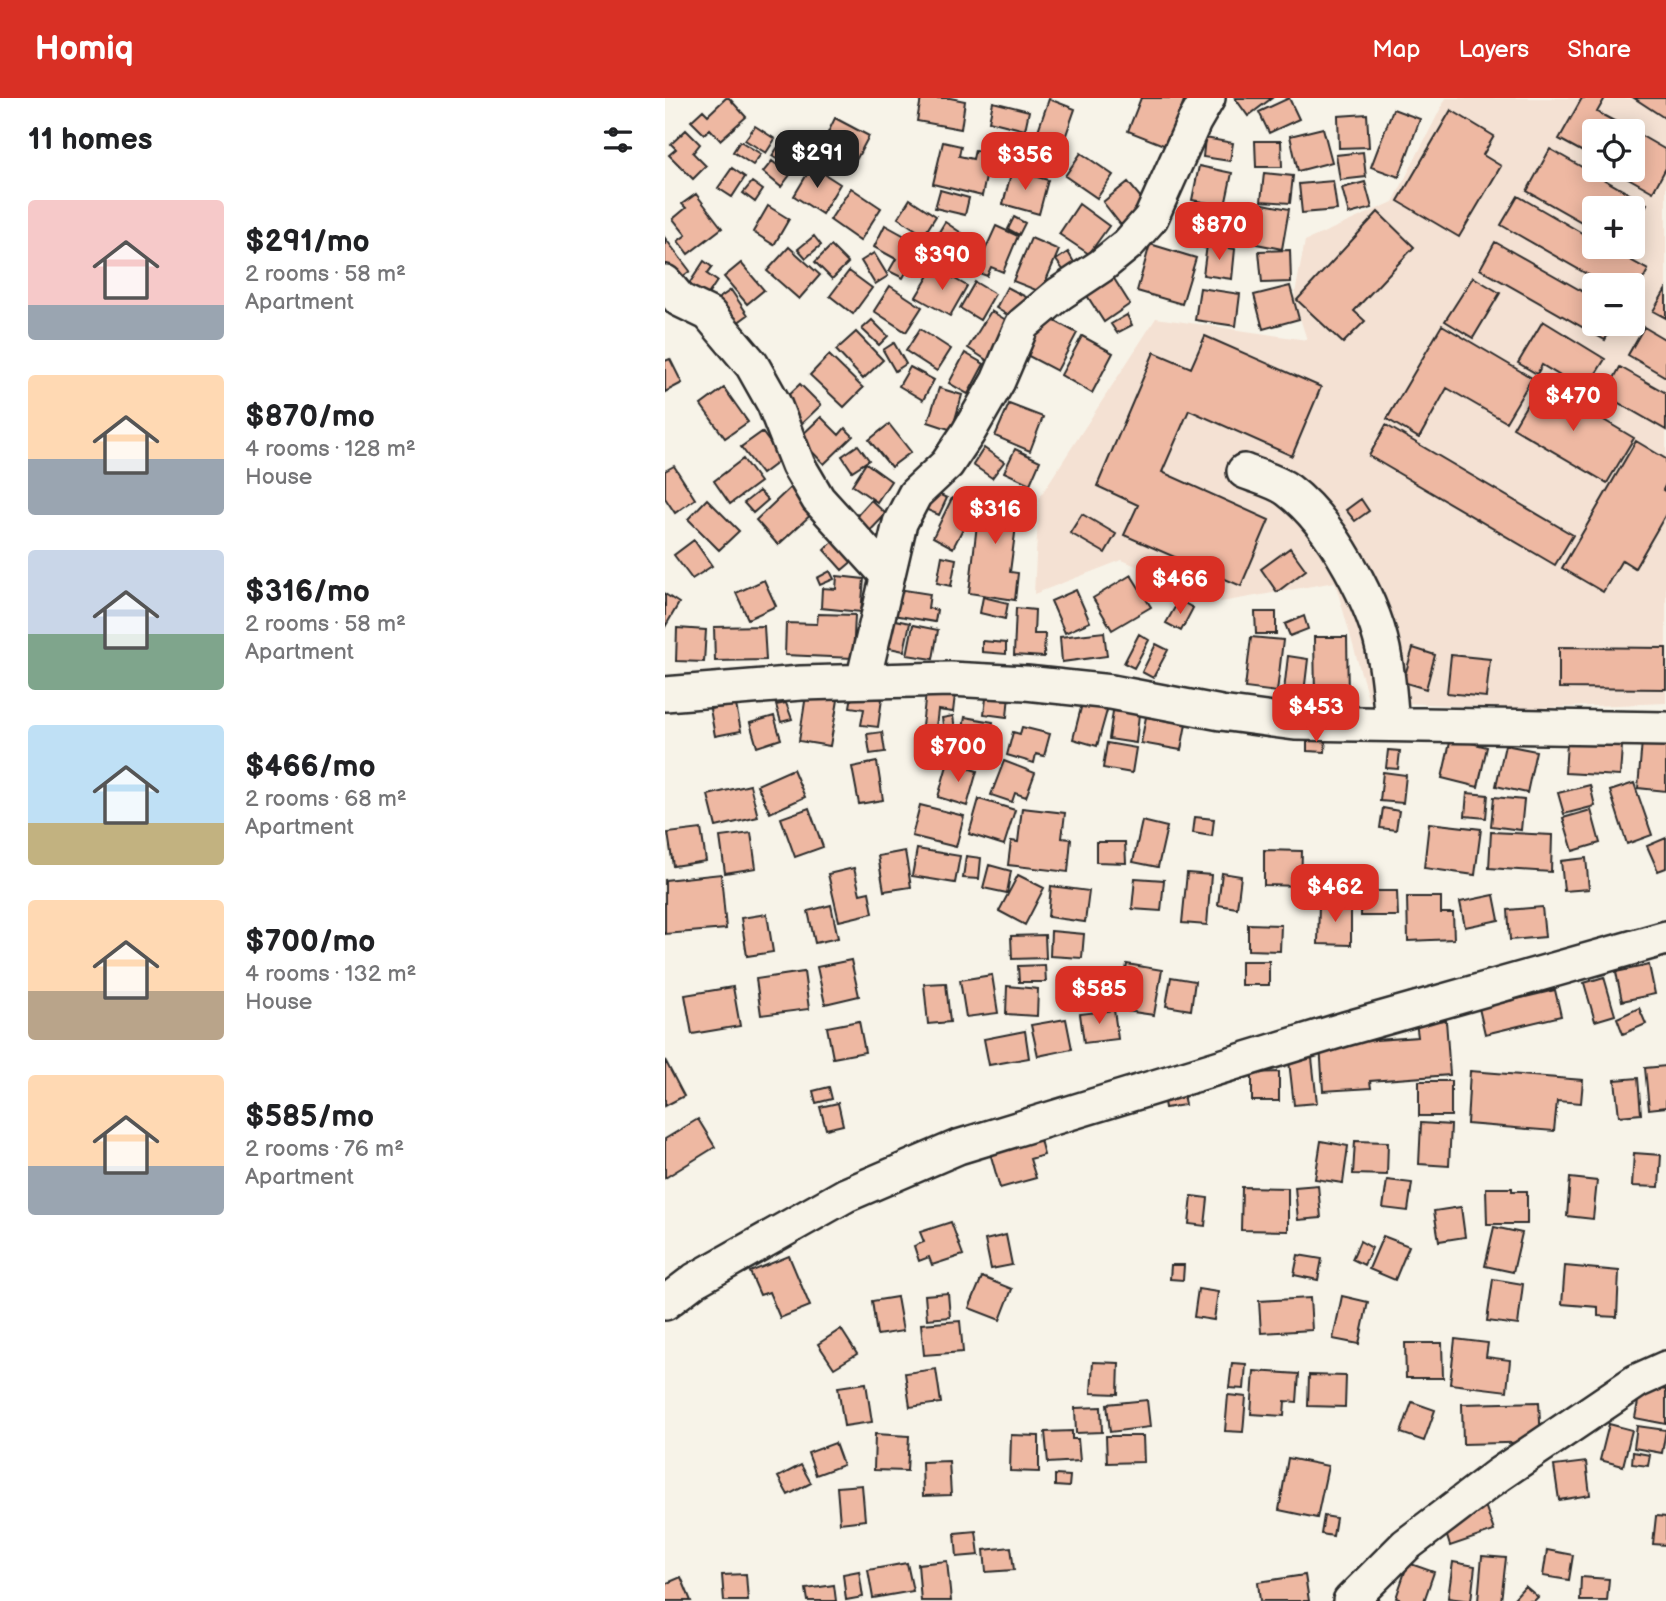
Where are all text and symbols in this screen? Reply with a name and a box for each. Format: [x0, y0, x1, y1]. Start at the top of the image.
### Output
text: Homiq [35, 29, 133, 69]
text: Map [1372, 35, 1420, 64]
text: Layers [1458, 35, 1529, 64]
text: Share [1567, 35, 1631, 64]
map controls [1582, 119, 1645, 336]
button: locate [1582, 119, 1645, 182]
icon: filters [599, 121, 637, 159]
text: 11 homes [28, 122, 152, 158]
pin: $291 [776, 130, 858, 190]
pin: $356 [984, 132, 1066, 192]
text: $291 [791, 139, 843, 167]
text: $356 [997, 141, 1053, 169]
button: + [1582, 196, 1645, 259]
pin: $870 [1178, 202, 1260, 262]
text: $870 [1191, 211, 1247, 239]
text: $291/mo [245, 224, 370, 260]
icon: home [84, 228, 168, 312]
pin: $390 [901, 232, 983, 292]
text: $390 [914, 241, 970, 269]
text: 2 rooms · 58 m² [245, 260, 406, 288]
button: − [1582, 273, 1645, 336]
text: Apartment [245, 288, 354, 316]
pin: $470 [1532, 374, 1614, 433]
text: $470 [1545, 382, 1601, 410]
text: $870/mo [245, 399, 375, 435]
icon: home [84, 403, 168, 487]
text: 4 rooms · 128 m² [245, 435, 416, 463]
text: House [245, 463, 312, 491]
pin: $316 [954, 486, 1036, 546]
text: $316 [969, 495, 1021, 523]
pin: $466 [1139, 556, 1221, 616]
text: $466 [1152, 565, 1208, 593]
text: $316/mo [245, 574, 370, 610]
icon: home [84, 578, 168, 662]
text: 2 rooms · 58 m² [245, 610, 406, 638]
text: Apartment [245, 638, 354, 666]
pin: $453 [1275, 684, 1357, 744]
text: $453 [1288, 693, 1344, 721]
pin: $700 [917, 724, 999, 784]
text: $700 [930, 733, 986, 761]
text: $466/mo [245, 749, 376, 785]
icon: home [84, 753, 168, 837]
text: 2 rooms · 68 m² [245, 785, 407, 813]
text: Apartment [245, 813, 354, 841]
pin: $462 [1294, 864, 1376, 924]
text: $462 [1307, 873, 1363, 901]
text: $700/mo [245, 924, 375, 960]
icon: home [84, 928, 168, 1012]
text: 4 rooms · 132 m² [245, 960, 416, 988]
pin: $585 [1058, 967, 1140, 1026]
text: $585 [1071, 975, 1127, 1003]
text: House [245, 988, 312, 1016]
text: $585/mo [245, 1099, 374, 1135]
icon: home [84, 1103, 168, 1187]
text: 2 rooms · 76 m² [245, 1135, 404, 1163]
text: Apartment [245, 1163, 354, 1191]

